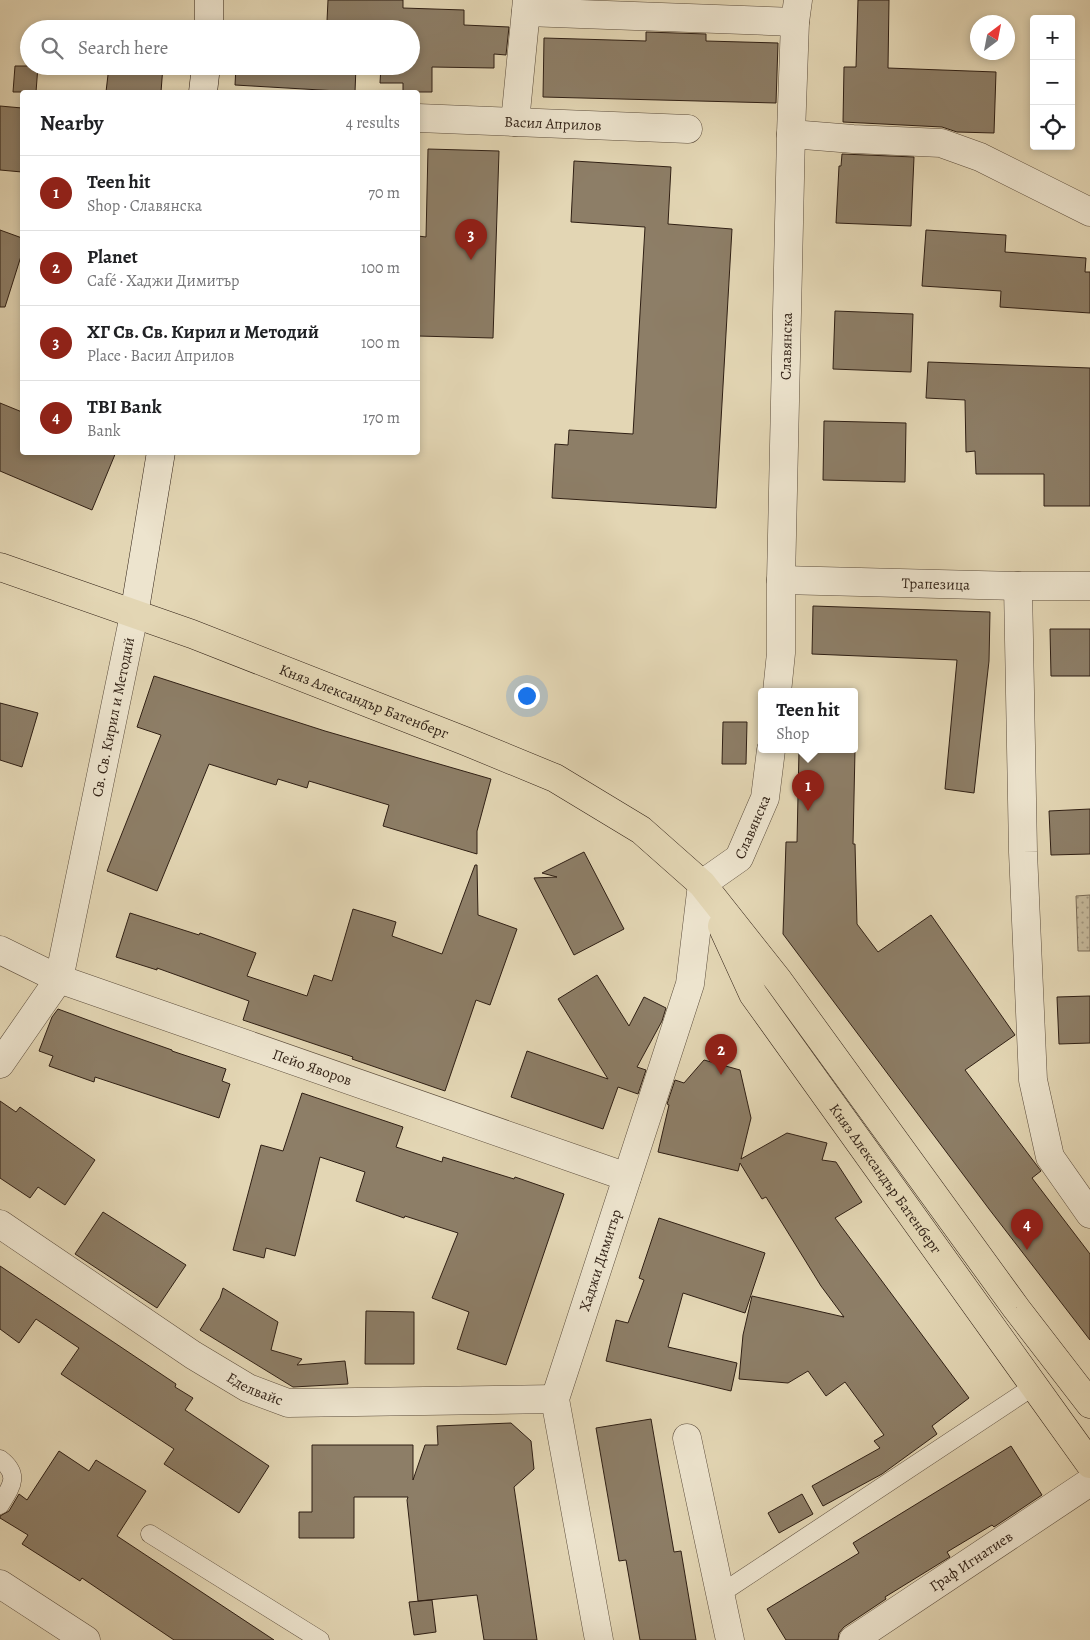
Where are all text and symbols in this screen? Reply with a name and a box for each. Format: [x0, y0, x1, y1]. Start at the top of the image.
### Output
north arrow [970, 15, 1015, 60]
map controls [1030, 15, 1075, 150]
button: + [1030, 15, 1075, 60]
search box [20, 20, 420, 75]
icon: search [38, 34, 66, 62]
text: Search here [78, 35, 168, 61]
button: − [1030, 60, 1075, 105]
button: locate [1030, 105, 1075, 150]
text: Nearby [40, 109, 103, 137]
text: 4 results [346, 112, 400, 134]
street label: Васил Априлов [504, 112, 602, 135]
text: Teen hit [87, 169, 151, 195]
text: 1 [53, 182, 59, 204]
text: 70 m [368, 182, 400, 204]
text: Shop · Славянска [87, 195, 202, 217]
pin: 3 [455, 219, 487, 260]
text: Planet [87, 244, 138, 270]
text: 2 [52, 257, 60, 279]
text: 100 m [361, 257, 400, 279]
text: Café · Хаджи Димитър [87, 270, 239, 292]
street label: Славянска [775, 312, 797, 380]
text: ХГ Св. Св. Кирил и Методий [87, 319, 319, 345]
text: 3 [53, 332, 59, 354]
text: 100 m [361, 332, 400, 354]
text: Place · Васил Априлов [87, 345, 234, 367]
text: TBI Bank [87, 394, 162, 420]
text: 4 [52, 407, 60, 429]
text: 170 m [363, 407, 400, 429]
text: Bank [87, 420, 121, 442]
street label: Трапезица [901, 573, 970, 595]
street label: Св. Св. Кирил и Методий [87, 635, 139, 799]
street label: Княз Александър Батенберг [276, 659, 452, 744]
your location [514, 683, 540, 709]
popup [758, 688, 858, 753]
text: Teen hit [776, 697, 840, 723]
text: Shop [776, 723, 809, 745]
pin: 1 [792, 770, 824, 811]
street label: Славянска [730, 792, 775, 862]
pin: 2 [705, 1034, 737, 1075]
street label: Пейо Яворов [270, 1044, 355, 1090]
street label: Княз Александър Батенберг [825, 1100, 946, 1258]
street label: Хаджи Димитър [574, 1206, 626, 1314]
pin: 4 [1011, 1209, 1043, 1250]
street label: Еделвайс [223, 1367, 286, 1410]
street label: Граф Игнатиев [926, 1526, 1017, 1596]

